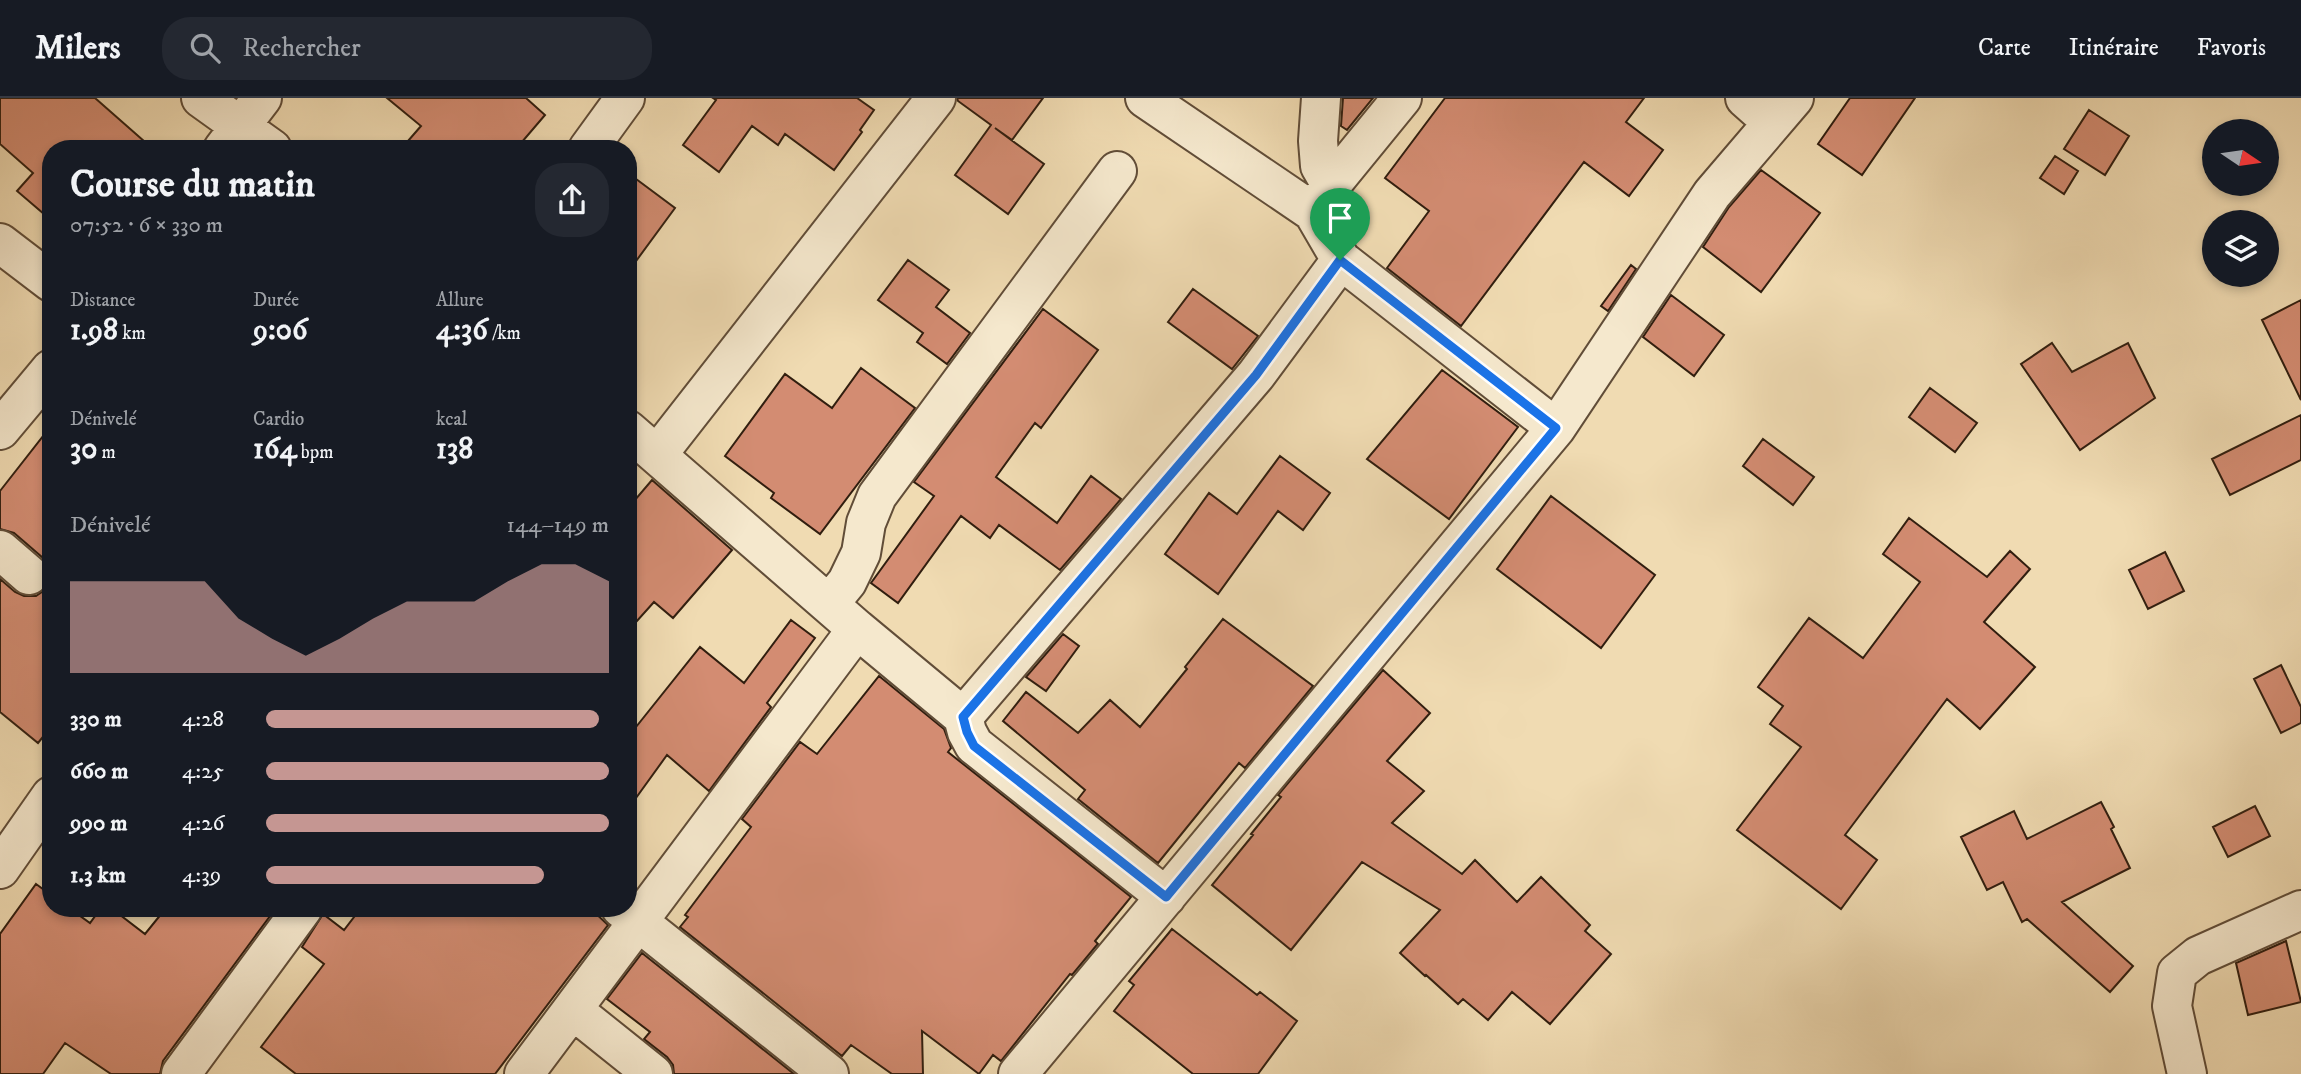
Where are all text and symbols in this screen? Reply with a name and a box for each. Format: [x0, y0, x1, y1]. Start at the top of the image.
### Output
search box [162, 17, 652, 80]
text: Milers [35, 28, 120, 69]
icon: search [186, 29, 224, 67]
text: Rechercher [242, 32, 361, 65]
text: Carte [1978, 33, 2031, 63]
text: Itinéraire [2069, 33, 2159, 63]
text: Favoris [2197, 33, 2266, 63]
north arrow [2202, 119, 2278, 196]
map controls [2202, 119, 2279, 287]
text: Course du matin [70, 161, 315, 209]
button: share [535, 163, 609, 237]
pin [1310, 188, 1370, 260]
icon: arrive [1321, 199, 1359, 237]
button: layers [2202, 210, 2279, 287]
text: 07:52 · 6 × 330 m [70, 211, 223, 240]
text: Distance [70, 289, 135, 312]
text: Durée [253, 289, 299, 312]
text: Allure [436, 289, 484, 312]
text: 1.98 [70, 312, 118, 349]
text: 9:06 [253, 312, 308, 349]
text: 4:36 [436, 312, 488, 349]
text: km [118, 322, 146, 345]
text: /km [488, 322, 521, 345]
text: Dénivelé [70, 408, 137, 431]
text: Cardio [253, 408, 304, 431]
text: kcal [436, 408, 467, 431]
text: 30 [70, 431, 97, 468]
text: 164 [253, 431, 297, 468]
text: 138 [436, 431, 473, 468]
text: m [97, 441, 116, 464]
text: bpm [297, 441, 334, 464]
text: Dénivelé [70, 511, 151, 540]
text: 144–149 m [507, 511, 609, 540]
text: 330 m [70, 705, 122, 734]
text: 4:28 [182, 705, 224, 734]
text: 660 m [70, 757, 129, 786]
text: 4:25 [182, 757, 224, 786]
text: 990 m [70, 809, 128, 838]
text: 4:26 [182, 809, 225, 838]
text: 1.3 km [70, 861, 126, 890]
text: 4:39 [182, 861, 221, 890]

